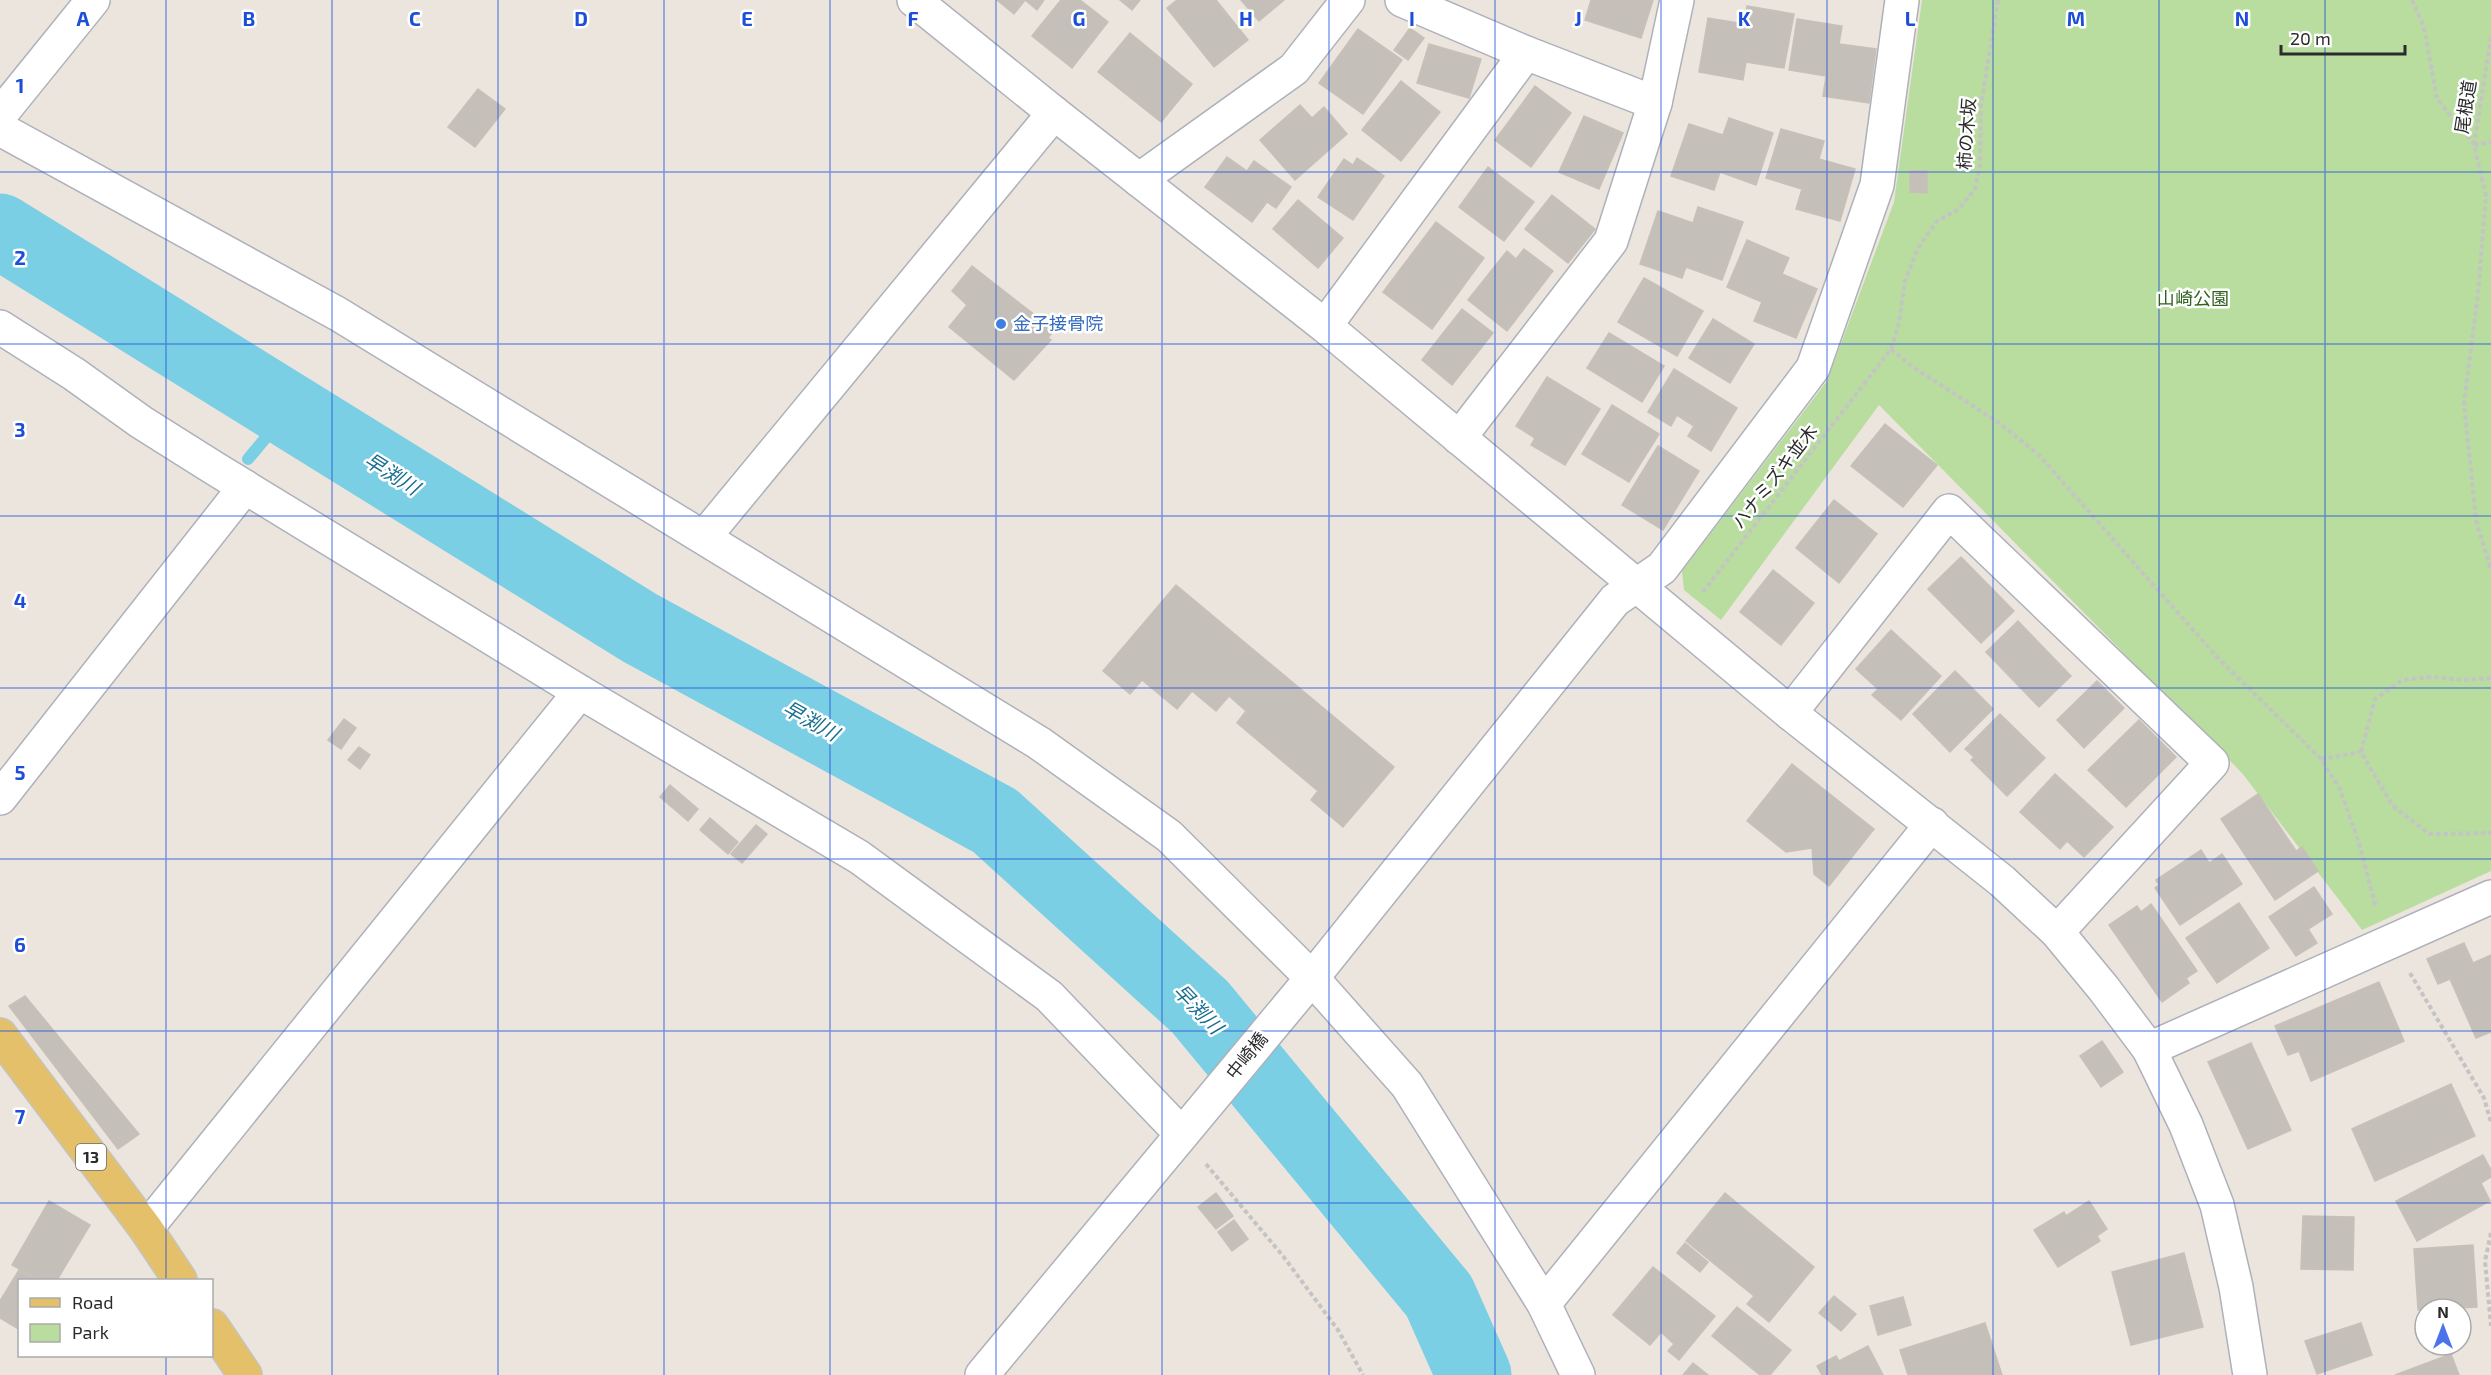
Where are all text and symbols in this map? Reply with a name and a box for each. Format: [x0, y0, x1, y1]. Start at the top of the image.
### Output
text: A [76, 6, 90, 30]
text: B [243, 6, 255, 30]
text: C [409, 6, 421, 30]
text: D [574, 6, 588, 30]
text: E [741, 6, 753, 30]
text: F [907, 6, 919, 30]
text: G [1073, 6, 1085, 30]
text: H [1239, 6, 1253, 30]
text: I [1409, 6, 1415, 30]
text: J [1574, 6, 1582, 30]
text: K [1738, 6, 1751, 30]
text: L [1905, 6, 1916, 30]
text: M [2067, 6, 2085, 30]
text: N [2235, 6, 2249, 30]
scale bar [2281, 18, 2406, 56]
text: 20 m [2290, 27, 2331, 49]
text: 1 [16, 73, 24, 97]
street label: 尾根道 [2450, 78, 2480, 135]
street label: 柿の木坂 [1953, 97, 1979, 171]
text: 2 [14, 245, 26, 269]
park label: 山崎公園 [2157, 287, 2229, 309]
place label: 金子接骨院 [1013, 312, 1103, 334]
marker: 金子接骨院 [994, 317, 1008, 331]
text: 3 [14, 417, 26, 441]
street label: ハナミズキ並木 [1727, 420, 1822, 533]
water label: 早渕川 [361, 447, 426, 500]
text: 4 [14, 588, 27, 612]
water label: 早渕川 [779, 695, 845, 746]
text: 5 [14, 760, 26, 784]
text: 6 [14, 932, 26, 956]
water label: 早渕川 [1169, 978, 1230, 1040]
street label: 中崎橋 [1221, 1027, 1272, 1083]
text: 7 [15, 1104, 26, 1128]
road number: 13 [76, 1144, 106, 1170]
legend [18, 1279, 213, 1357]
text: Road [72, 1291, 113, 1313]
north arrow [2413, 1297, 2473, 1357]
text: N [2437, 1302, 2449, 1321]
text: Park [72, 1321, 109, 1343]

